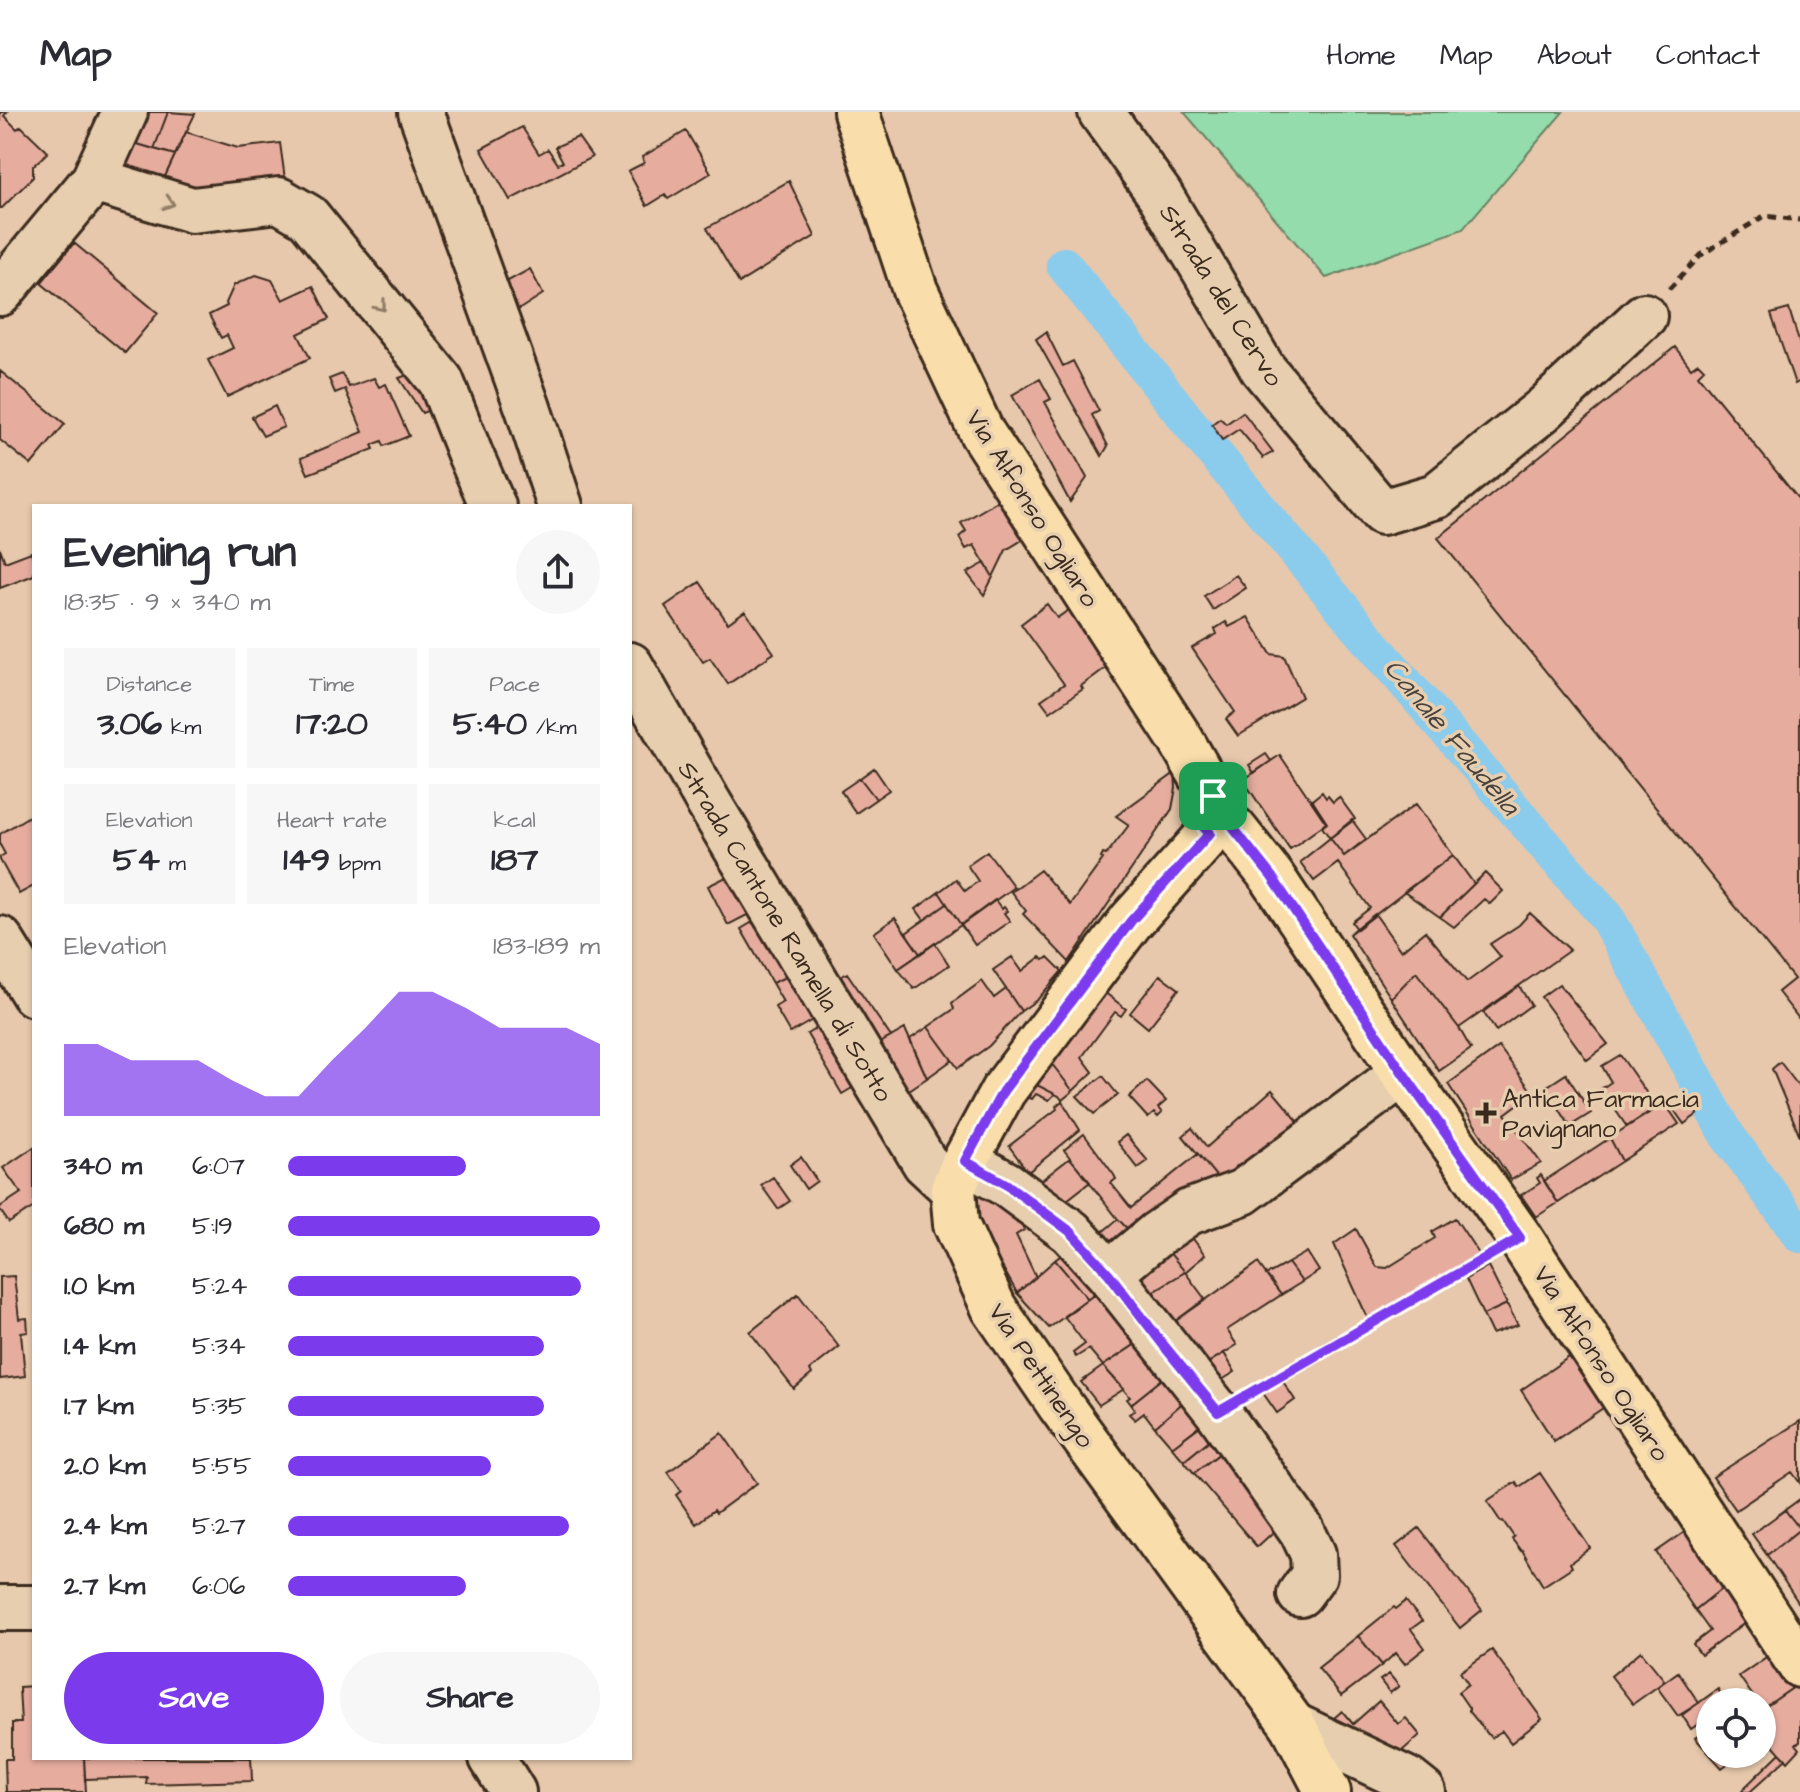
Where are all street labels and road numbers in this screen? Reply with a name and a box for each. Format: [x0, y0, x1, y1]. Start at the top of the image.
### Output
street label: Strada del Cervo [1151, 198, 1292, 394]
street label: Via Alfonso Ogliaro [955, 403, 1108, 616]
street label: Strada Cantone Ramella di Sotto [669, 754, 902, 1109]
street label: Via Alfonso Ogliaro [1523, 1259, 1678, 1470]
street label: Via Pettinengo [978, 1296, 1103, 1457]

